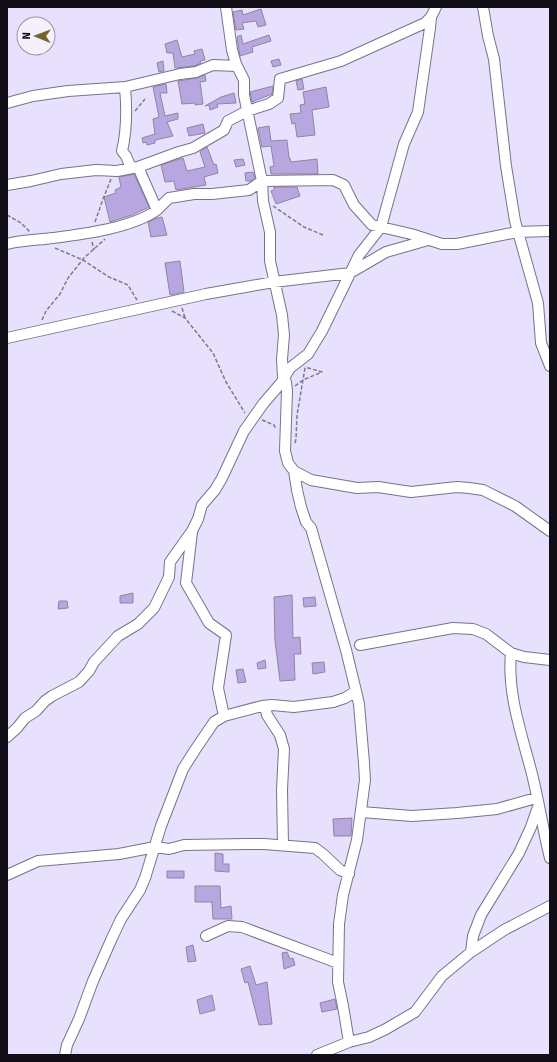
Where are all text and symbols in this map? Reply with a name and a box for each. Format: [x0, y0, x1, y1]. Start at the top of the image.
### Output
north arrow [16, 16, 56, 56]
text: N [20, 32, 33, 40]

